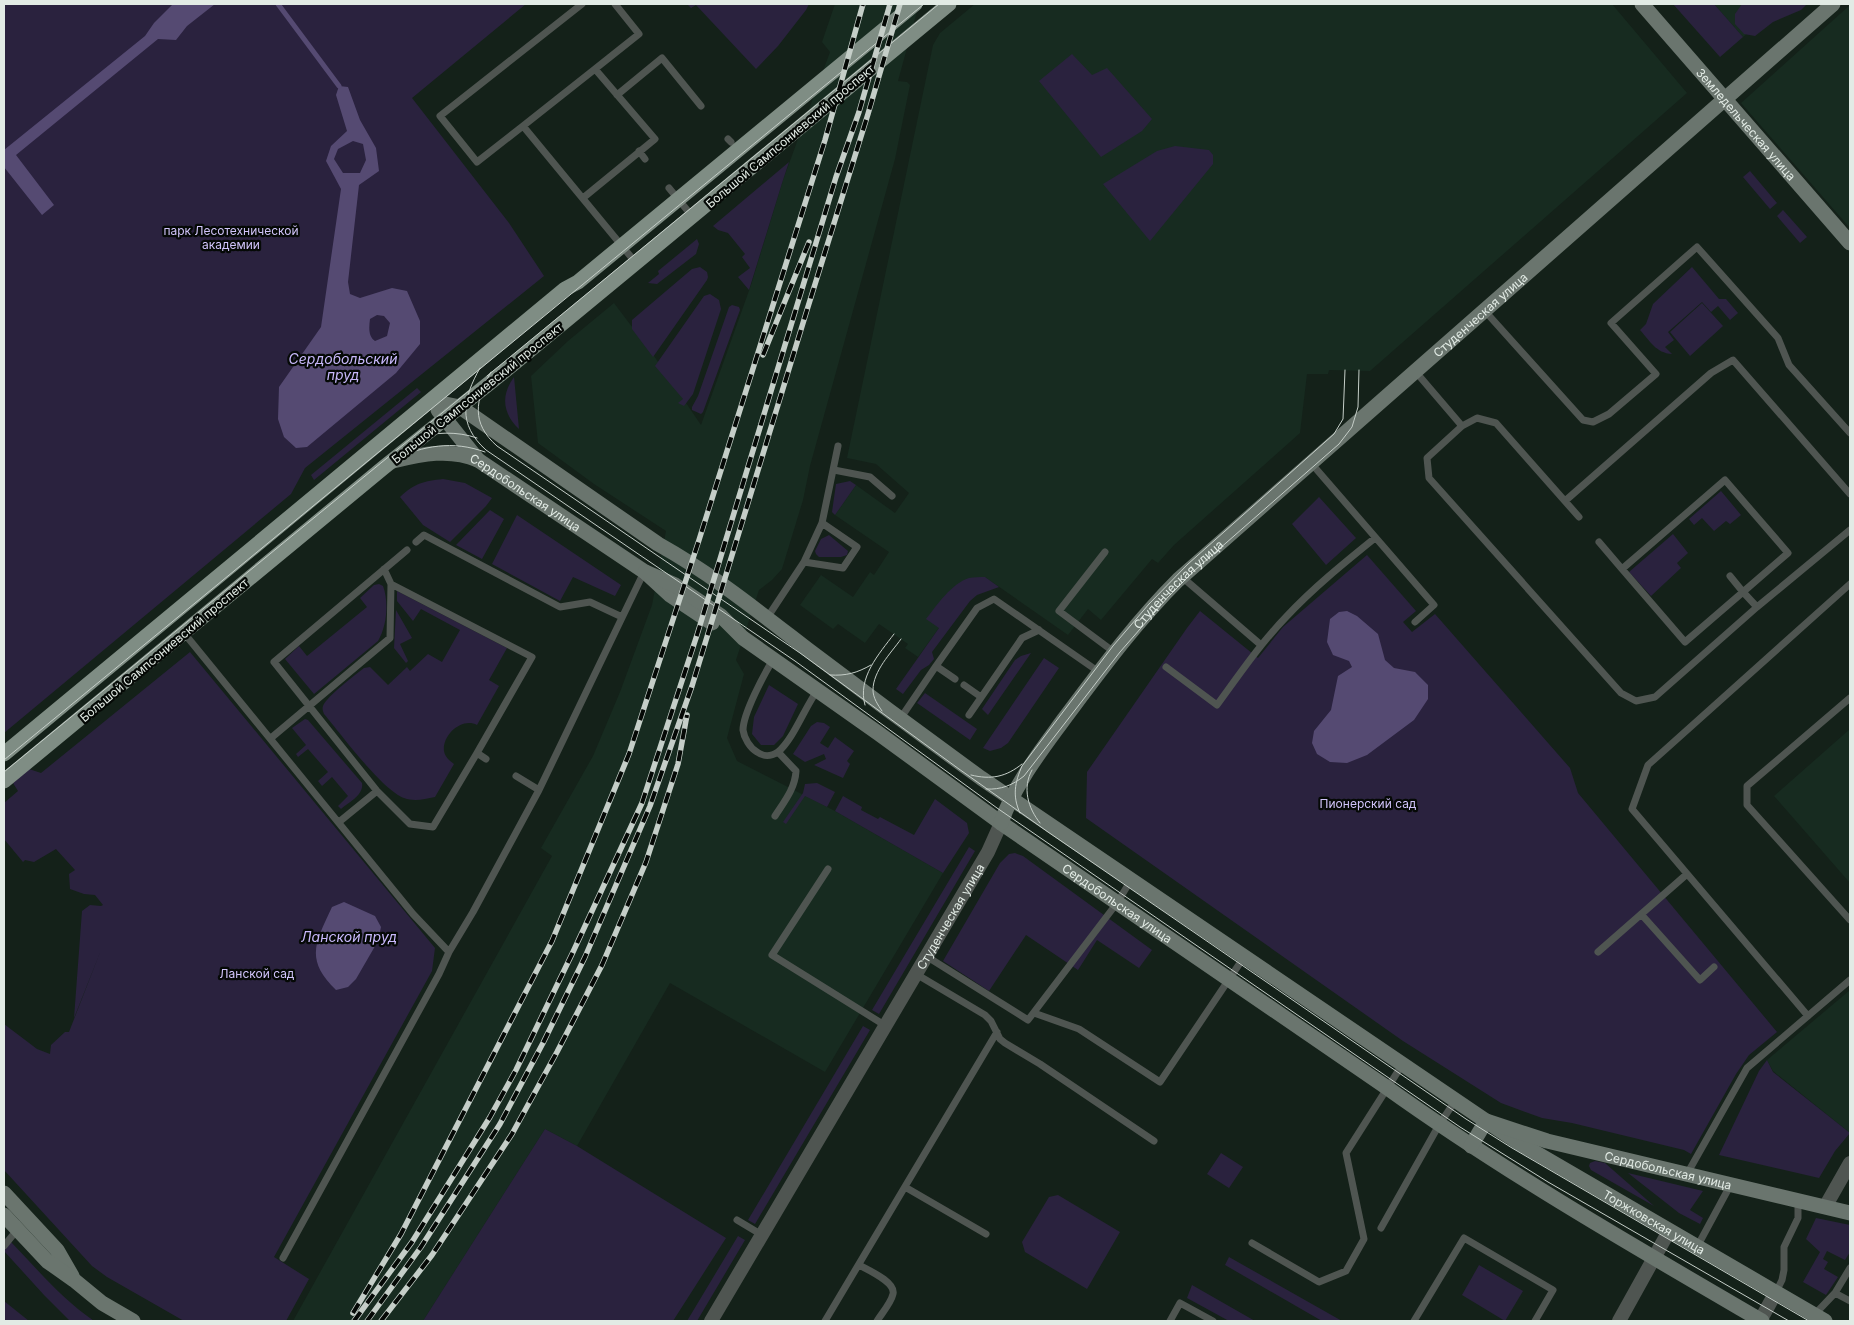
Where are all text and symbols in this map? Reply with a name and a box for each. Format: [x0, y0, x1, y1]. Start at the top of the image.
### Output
street label: Большой Сампсониевский проспект [703, 61, 878, 211]
street label: Земледельческая улица [1693, 65, 1799, 183]
park label: парк Лесотехнической академии [163, 223, 299, 252]
street label: Студенческая улица [1430, 269, 1530, 360]
street label: Большой Сампсониевский проспект [389, 319, 566, 467]
water label: Сердобольский пруд [289, 350, 397, 383]
street label: Сердобольская улица [468, 450, 584, 534]
street label: Студенческая улица [1130, 537, 1226, 632]
street label: Большой Сампсониевский проспект [77, 575, 252, 725]
park label: Пионерский сад [1320, 796, 1417, 811]
street label: Сердобольская улица [1060, 860, 1175, 946]
street label: Студенческая улица [913, 861, 987, 972]
water label: Ланской пруд [301, 928, 397, 945]
park label: Ланской сад [220, 966, 295, 981]
street label: Сердобольская улица [1603, 1147, 1733, 1192]
street label: Торжковская улица [1601, 1186, 1708, 1257]

